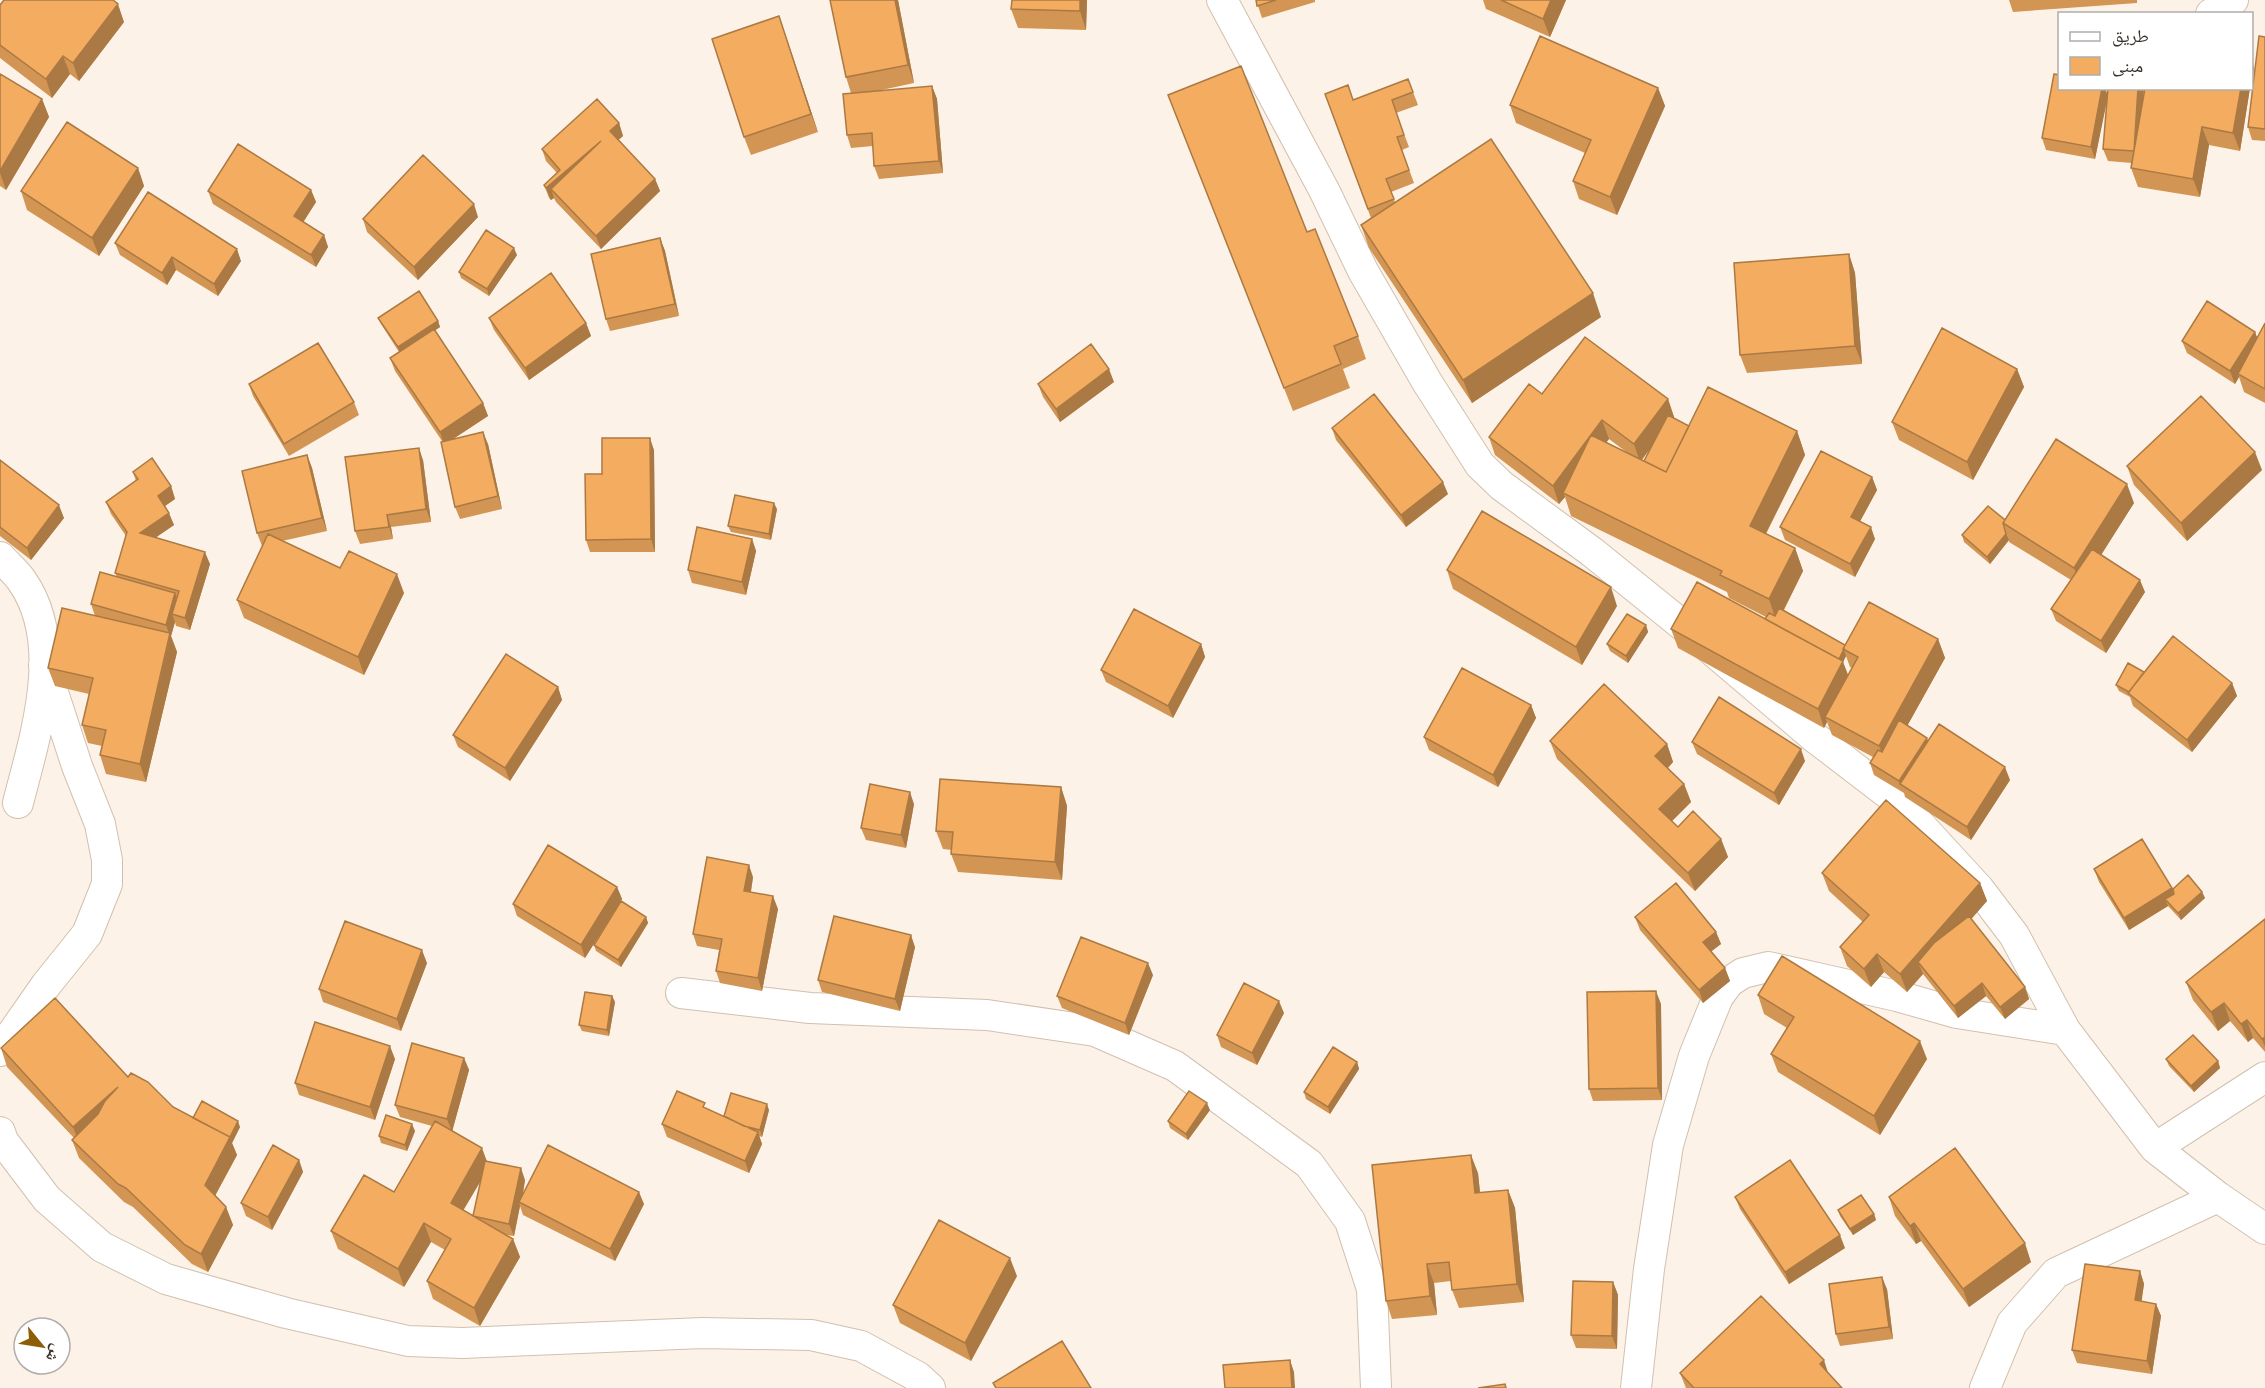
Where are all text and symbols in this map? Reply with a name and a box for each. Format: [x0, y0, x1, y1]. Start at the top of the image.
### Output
legend [2058, 12, 2253, 90]
text: طريق [2112, 28, 2149, 47]
text: مبنى [2112, 58, 2143, 77]
north arrow [12, 1316, 72, 1376]
text: ش [42, 1341, 65, 1364]

